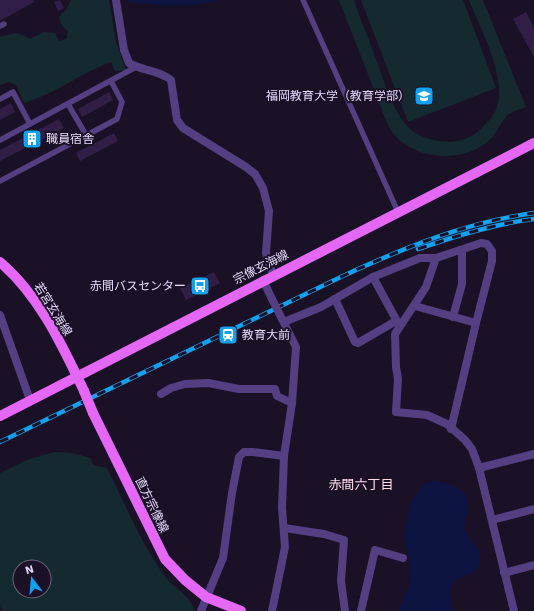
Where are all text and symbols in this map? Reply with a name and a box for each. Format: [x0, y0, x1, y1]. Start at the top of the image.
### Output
school or university icon: 福岡教育大学（教育学部） [413, 85, 435, 107]
place label: 福岡教育大学（教育学部） [266, 89, 410, 103]
building icon: 職員宿舎 [21, 128, 43, 150]
place label: 職員宿舎 [46, 132, 94, 146]
street label: 宗像玄海線 [231, 247, 291, 287]
bus stop icon: 赤間バスセンター [189, 275, 211, 297]
place label: 赤間バスセンター [90, 279, 186, 293]
street label: 若宮玄海線 [31, 280, 75, 338]
station icon: 教育大前 [217, 324, 239, 346]
place label: 教育大前 [242, 328, 290, 342]
street label: 直方宗像線 [133, 475, 171, 535]
district label: 赤間六丁目 [328, 477, 394, 492]
north arrow [12, 559, 52, 599]
text: N [24, 562, 35, 577]

